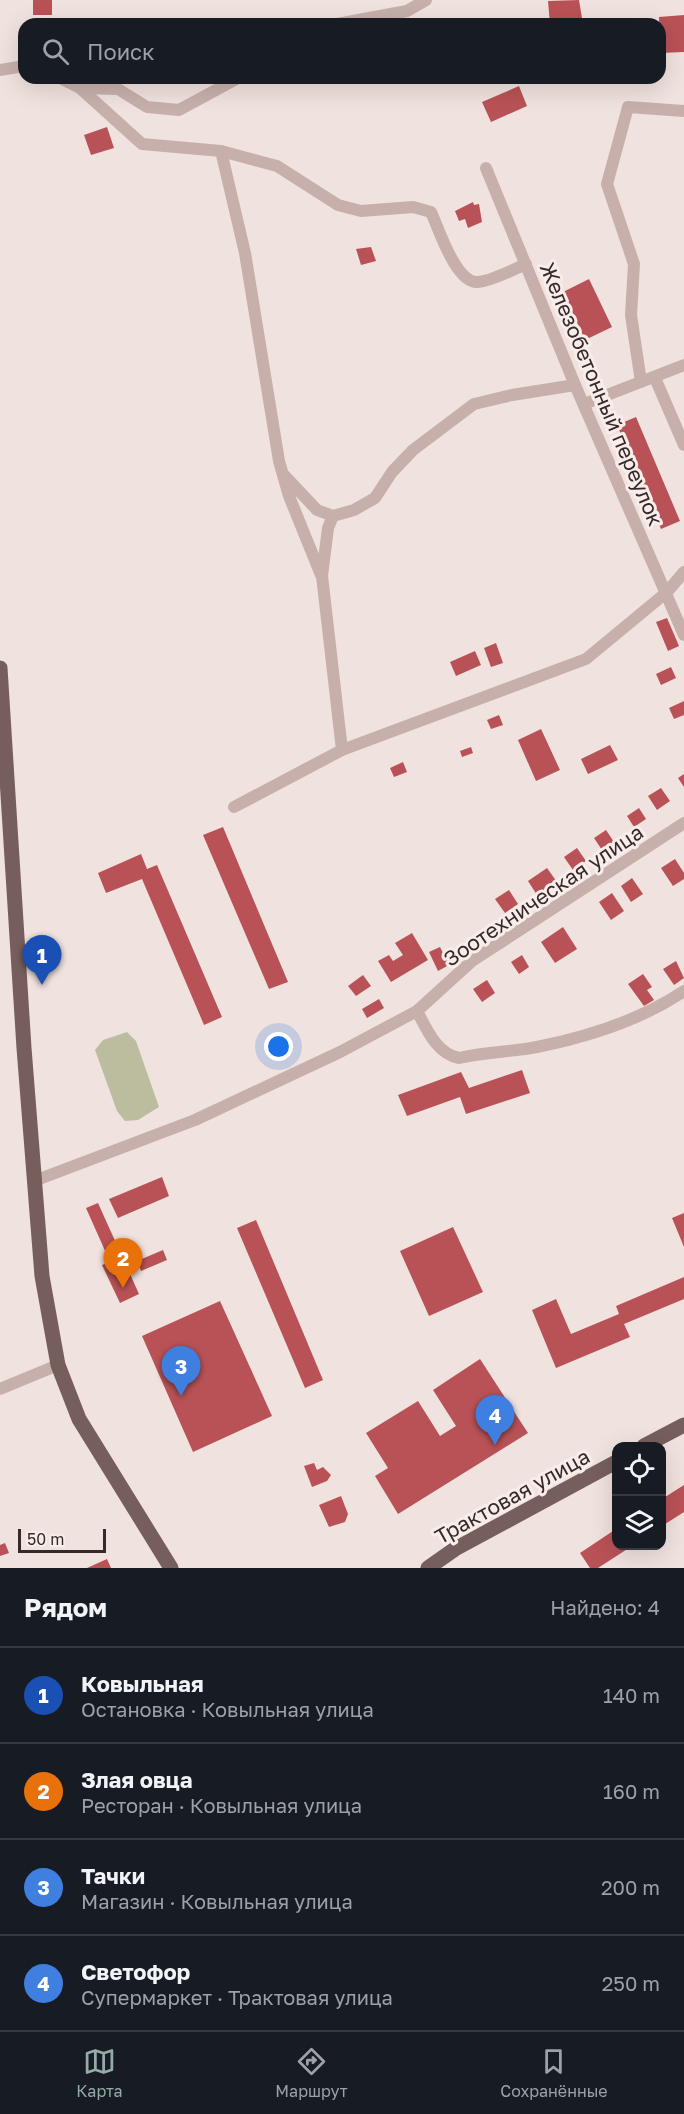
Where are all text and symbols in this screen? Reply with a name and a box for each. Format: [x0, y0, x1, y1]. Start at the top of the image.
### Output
search box [18, 18, 666, 84]
icon: search [39, 35, 72, 68]
text: Поиск [87, 38, 155, 65]
street label: Железобетонный переулок [535, 258, 669, 530]
street label: Зоотехническая улица [438, 818, 648, 972]
pin: 1 [22, 936, 62, 985]
your location [264, 1032, 293, 1061]
pin: 2 [104, 1238, 142, 1288]
pin: 3 [162, 1346, 201, 1396]
pin: 4 [476, 1396, 514, 1445]
map controls [612, 1442, 666, 1550]
button: locate [612, 1442, 666, 1496]
street label: Трактовая улица [430, 1443, 594, 1549]
button: layers [612, 1496, 666, 1550]
scale bar [18, 1526, 106, 1554]
text: 50 m [27, 1529, 64, 1549]
text: Рядом [24, 1592, 107, 1623]
text: Найдено: 4 [550, 1595, 660, 1619]
text: Ковыльная [81, 1670, 204, 1697]
text: 1 [38, 1683, 49, 1707]
text: 140 m [603, 1683, 660, 1707]
text: Остановка · Ковыльная улица [81, 1697, 374, 1721]
text: Злая овца [81, 1766, 192, 1793]
text: 2 [37, 1779, 50, 1803]
text: 160 m [603, 1779, 660, 1803]
text: Ресторан · Ковыльная улица [81, 1793, 362, 1817]
text: Тачки [81, 1862, 145, 1889]
text: 3 [37, 1875, 50, 1899]
text: 200 m [601, 1875, 660, 1899]
text: Магазин · Ковыльная улица [81, 1889, 353, 1913]
text: Светофор [81, 1958, 190, 1985]
text: 4 [37, 1971, 50, 1995]
text: 250 m [602, 1971, 660, 1995]
text: Супермаркет · Трактовая улица [81, 1985, 393, 2009]
tab: Карта [76, 2045, 123, 2101]
tab: Маршрут [275, 2045, 348, 2101]
tab: Сохранённые [500, 2045, 608, 2101]

